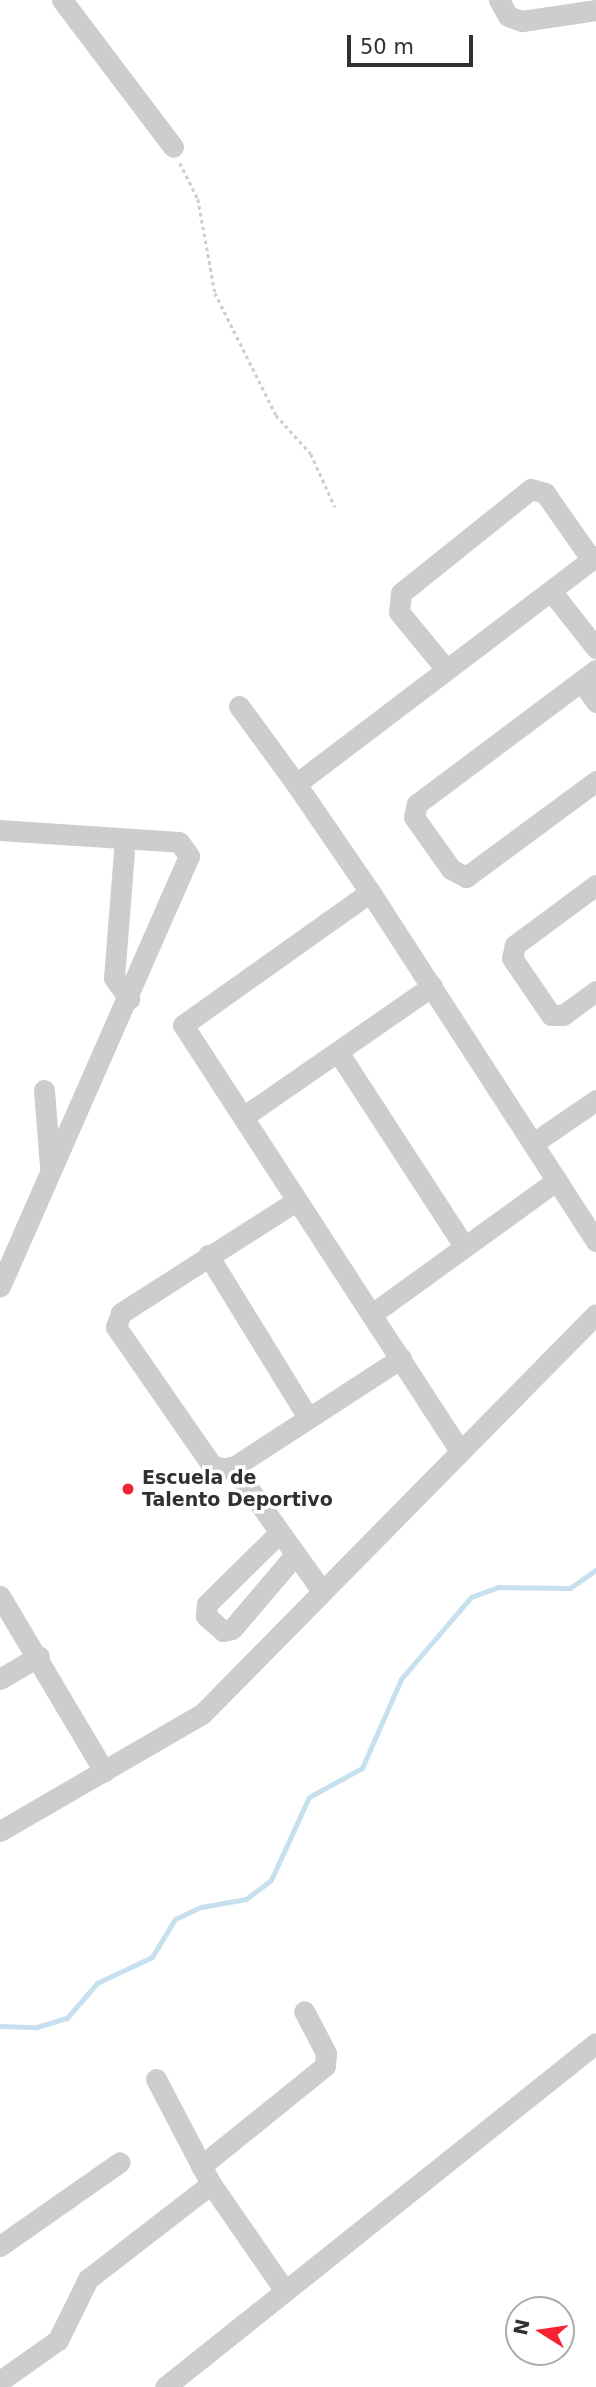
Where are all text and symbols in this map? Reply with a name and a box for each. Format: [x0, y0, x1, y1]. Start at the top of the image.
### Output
scale bar [351, 21, 477, 65]
text: 50 m [360, 35, 414, 59]
place label: Escuela de Talento Deportivo [142, 1467, 333, 1511]
marker: Escuela de Talento Deportivo [120, 1481, 136, 1497]
north arrow [505, 2296, 575, 2366]
text: N [509, 2317, 534, 2337]

